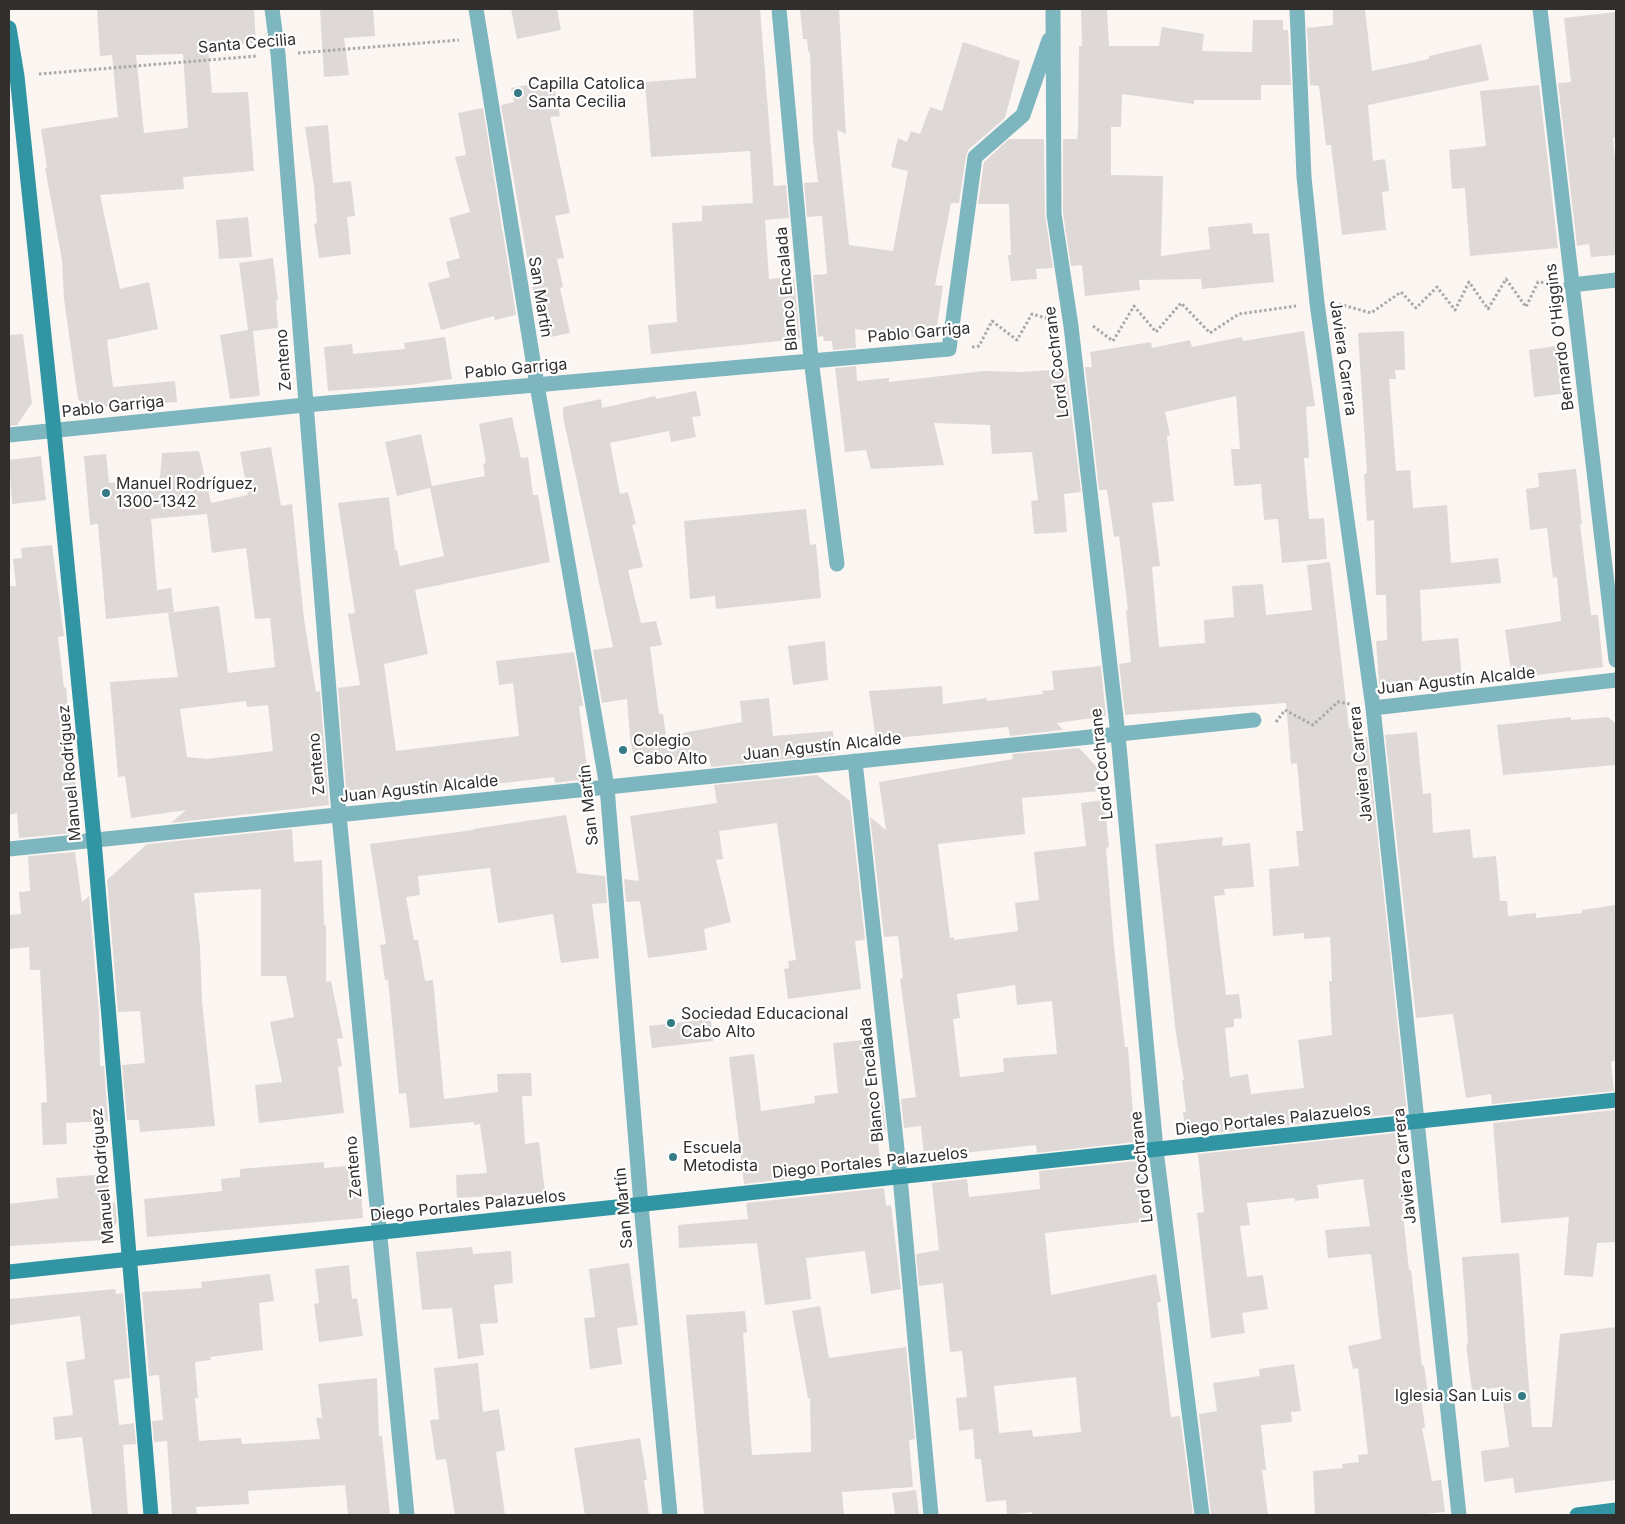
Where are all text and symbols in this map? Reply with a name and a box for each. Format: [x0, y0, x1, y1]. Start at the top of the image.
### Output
street label: Santa Cecilia [197, 30, 297, 58]
place label: Capilla Catolica Santa Cecilia [528, 74, 645, 112]
marker: Capilla Catolica Santa Cecilia [512, 87, 524, 99]
street label: Blanco Encalada [772, 226, 802, 352]
street label: San Martín [524, 255, 556, 339]
street label: Bernardo O'Higgins [1541, 262, 1579, 412]
street label: Javiera Carrera [1325, 299, 1361, 417]
street label: Lord Cochrane [1041, 305, 1073, 419]
street label: Pablo Garriga [867, 319, 971, 347]
street label: Zenteno [272, 328, 296, 392]
street label: Pablo Garriga [464, 355, 568, 383]
street label: Pablo Garriga [61, 392, 165, 422]
place label: Manuel Rodríguez, 1300-1342 [116, 474, 257, 512]
marker: Manuel Rodríguez, 1300-1342 [100, 487, 112, 499]
street label: Juan Agustín Alcalde [1376, 663, 1536, 699]
street label: Manuel Rodríguez [54, 704, 86, 842]
street label: Javiera Carrera [1345, 705, 1377, 823]
street label: Lord Cochrane [1087, 707, 1117, 821]
street label: Juan Agustín Alcalde [742, 729, 902, 765]
place label: Colegio Cabo Alto [633, 731, 707, 769]
street label: Zenteno [305, 732, 329, 796]
marker: Colegio Cabo Alto [617, 744, 629, 756]
street label: San Martín [575, 763, 603, 847]
street label: Juan Agustín Alcalde [339, 771, 499, 807]
place label: Sociedad Educacional Cabo Alto [681, 1004, 848, 1042]
marker: Sociedad Educacional Cabo Alto [665, 1017, 677, 1029]
street label: Blanco Encalada [856, 1017, 888, 1143]
street label: Diego Portales Palazuelos [1174, 1100, 1372, 1140]
street label: Manuel Rodríguez [87, 1107, 119, 1245]
street label: Javiera Carrera [1389, 1107, 1421, 1225]
street label: Lord Cochrane [1127, 1110, 1157, 1224]
street label: Zenteno [342, 1135, 366, 1199]
place label: Escuela Metodista [683, 1138, 758, 1176]
street label: Diego Portales Palazuelos [771, 1143, 969, 1183]
marker: Escuela Metodista [667, 1151, 679, 1163]
street label: San Martín [611, 1167, 637, 1249]
street label: Diego Portales Palazuelos [369, 1186, 567, 1226]
place label: Iglesia San Luis [1395, 1386, 1512, 1406]
marker: Iglesia San Luis [1516, 1390, 1528, 1402]

